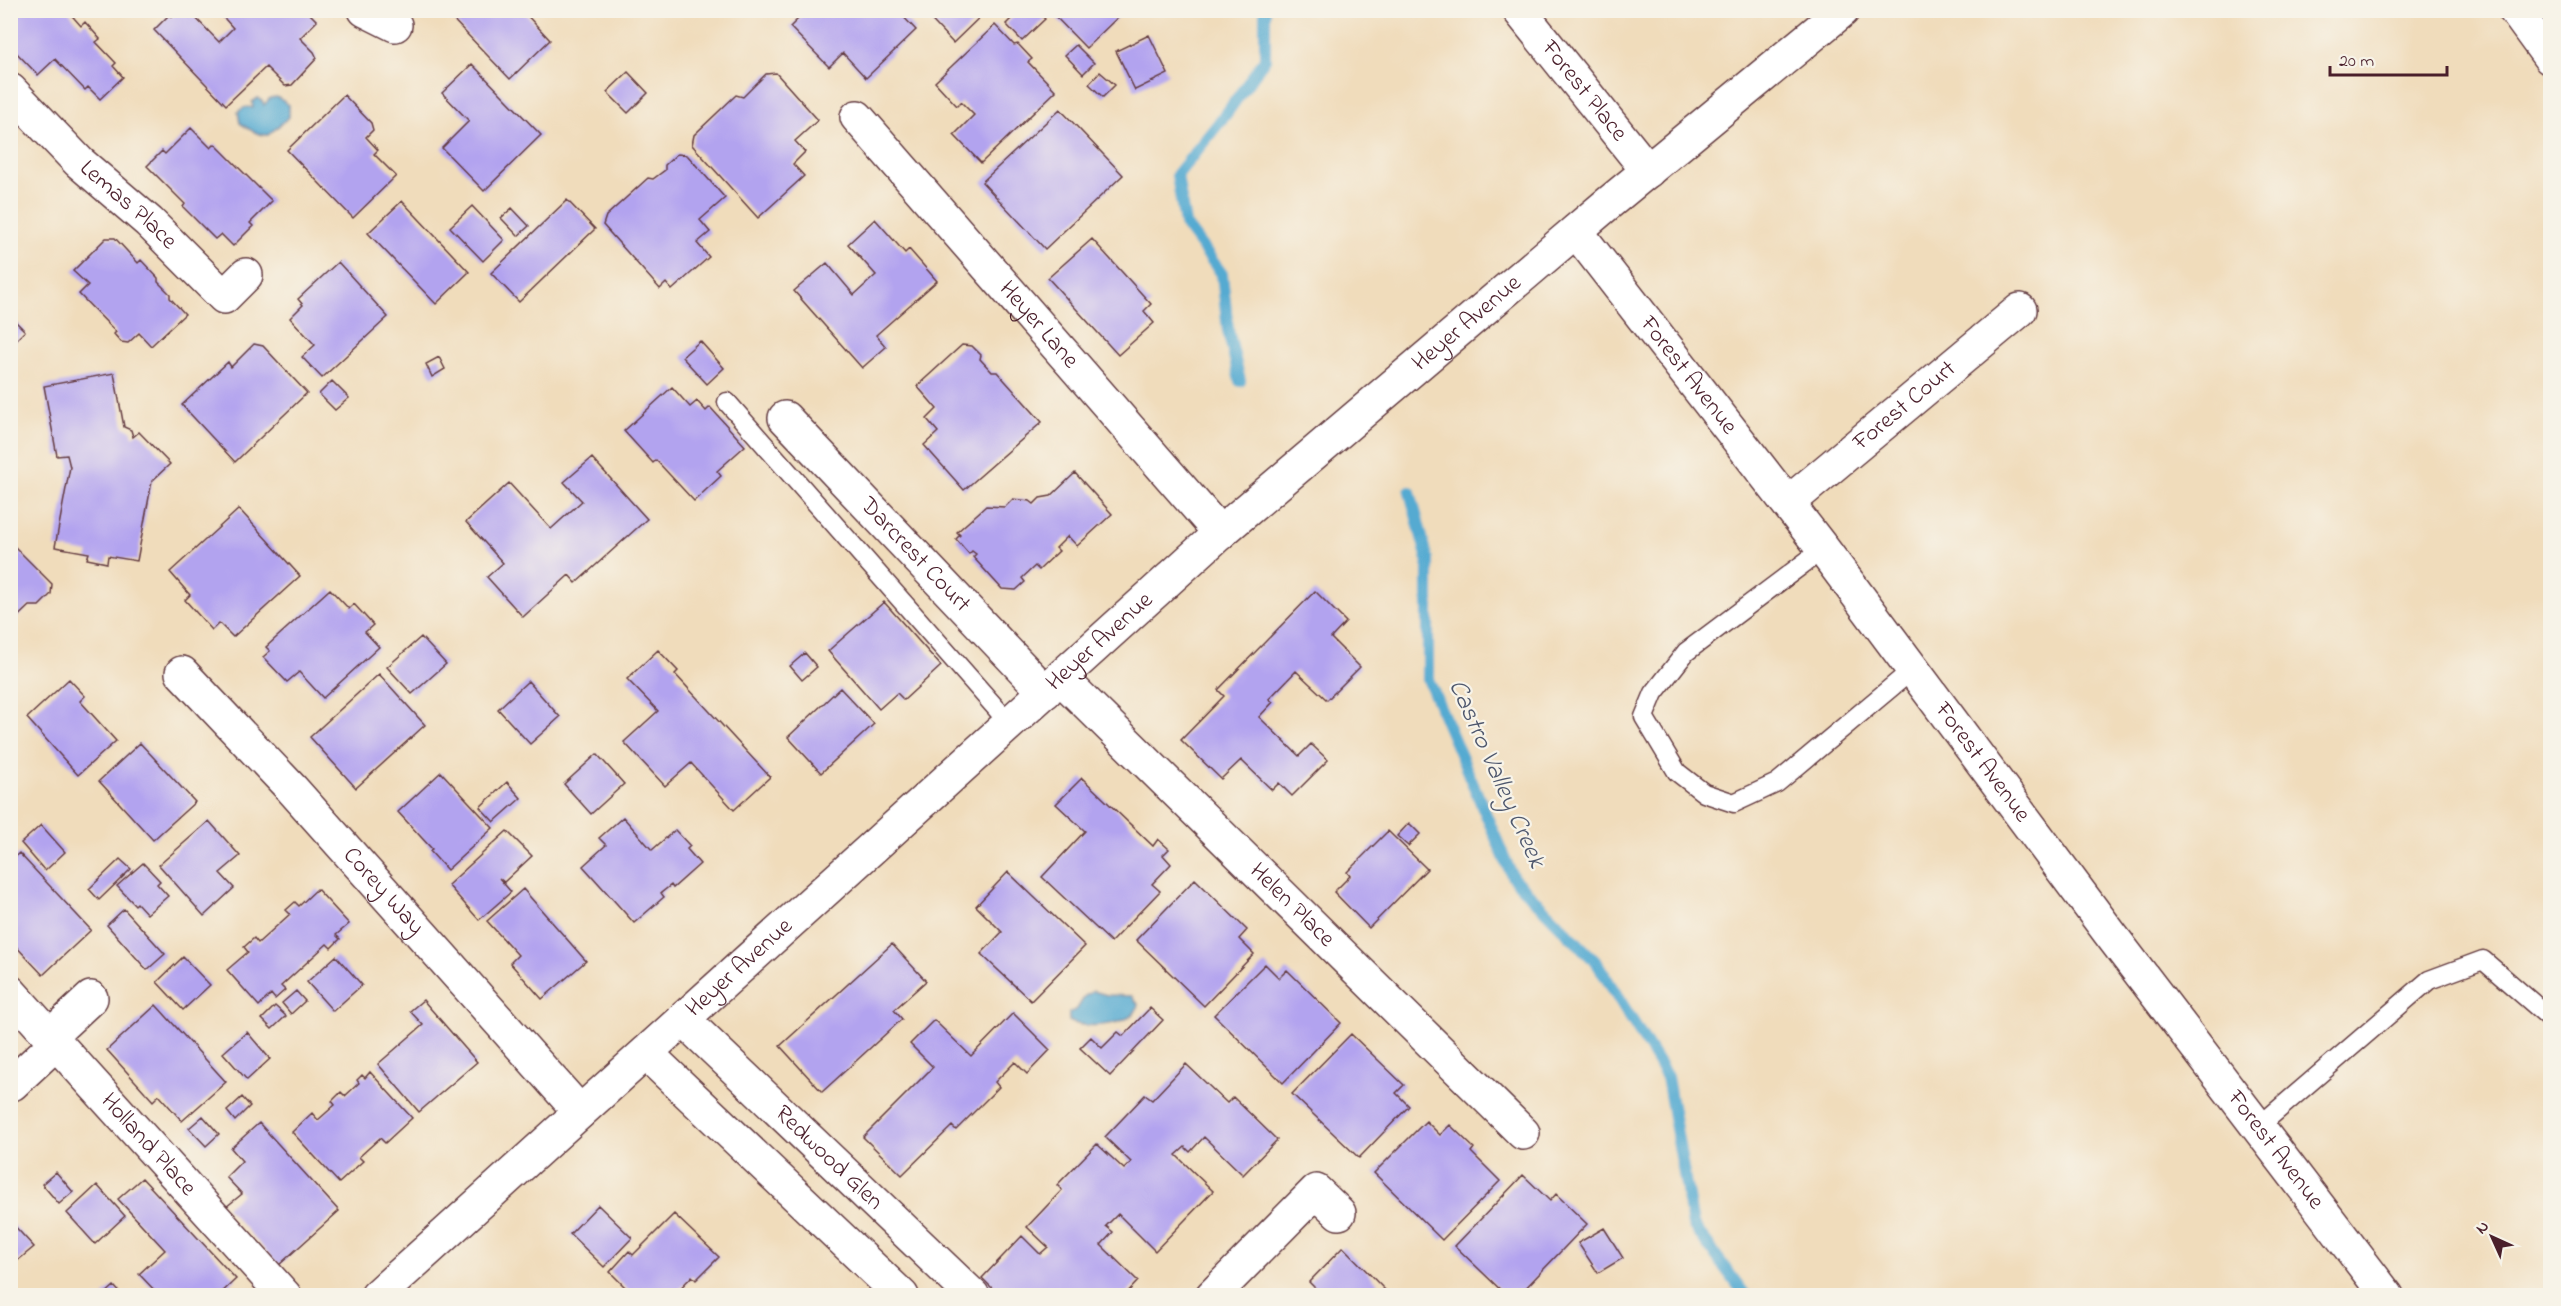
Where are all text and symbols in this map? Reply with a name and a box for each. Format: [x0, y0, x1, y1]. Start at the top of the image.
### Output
street label: Forest Place [1532, 32, 1636, 150]
scale bar [2330, 39, 2447, 77]
text: 20 m [2339, 49, 2374, 75]
street label: Lemas Place [71, 152, 185, 258]
street label: Heyer Avenue [1404, 266, 1530, 380]
street label: Heyer Lane [990, 273, 1087, 377]
street label: Forest Avenue [1630, 308, 1746, 443]
street label: Forest Court [1845, 352, 1964, 460]
street label: Darcrest Court [851, 489, 979, 621]
street label: Heyer Avenue [1038, 584, 1162, 700]
water label: Castro Valley Creek [1437, 674, 1555, 876]
street label: Forest Avenue [1925, 694, 2039, 830]
street label: Corey Way [334, 839, 432, 944]
street label: Helen Place [1241, 855, 1343, 956]
street label: Heyer Avenue [678, 910, 801, 1026]
street label: Forest Avenue [2218, 1082, 2333, 1217]
street label: Holland Place [92, 1085, 205, 1205]
street label: Redwood Glen [766, 1097, 891, 1219]
north arrow [2462, 1207, 2522, 1267]
text: N [2470, 1215, 2495, 1240]

